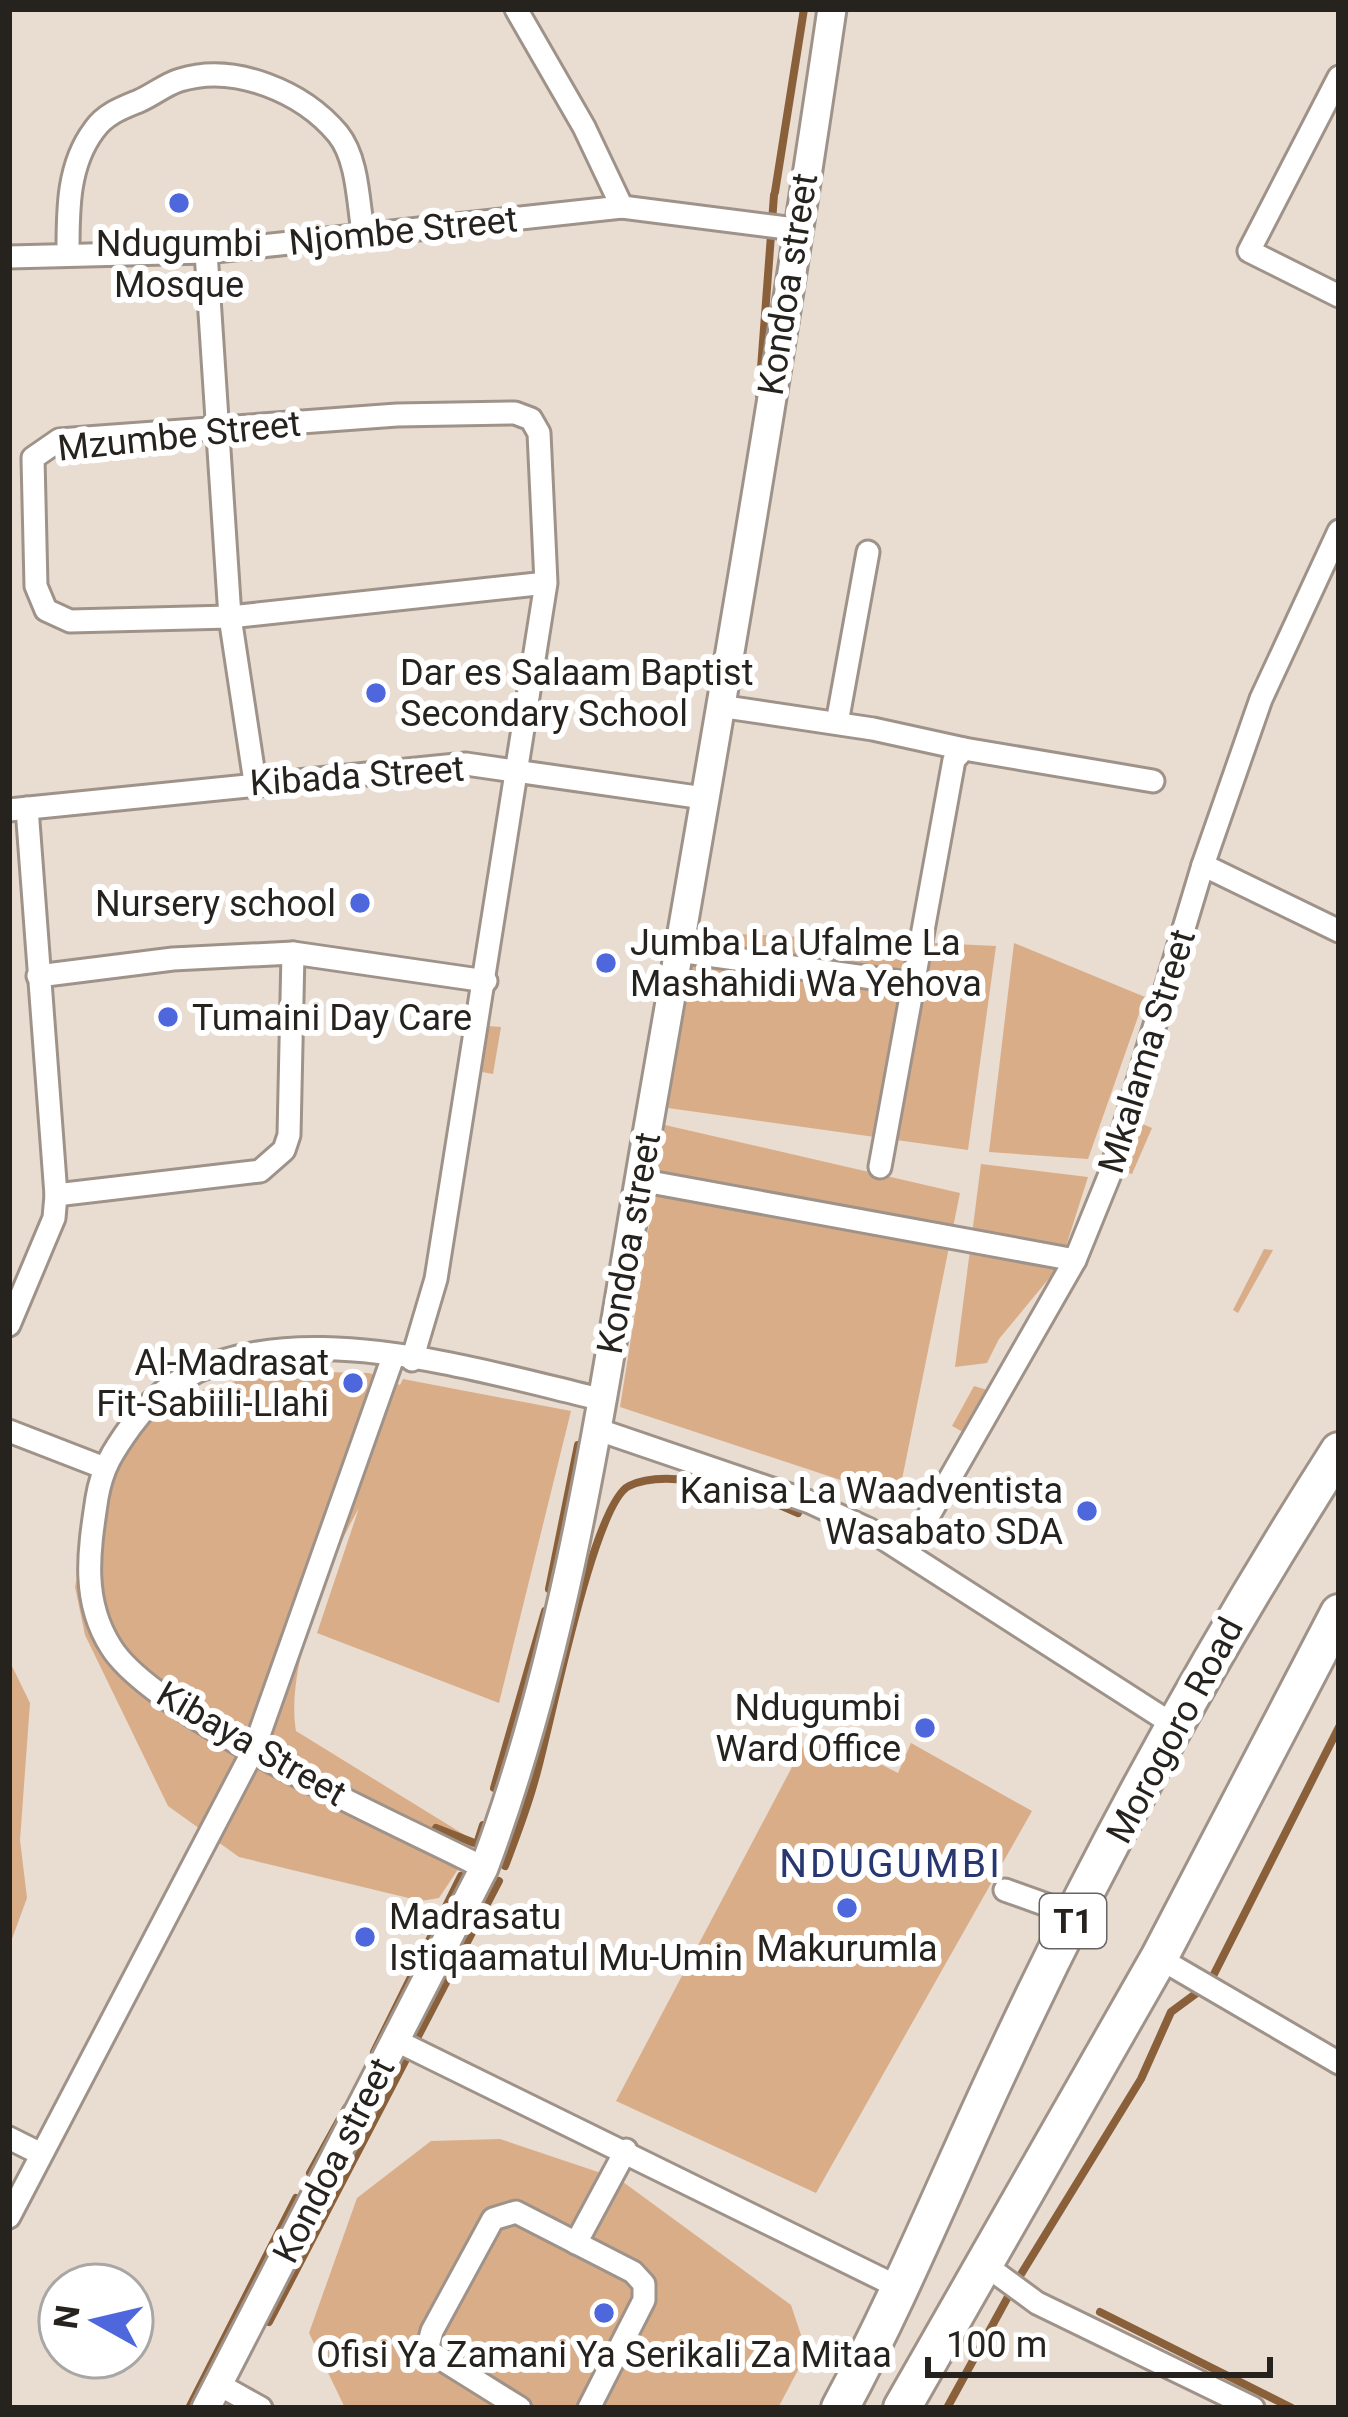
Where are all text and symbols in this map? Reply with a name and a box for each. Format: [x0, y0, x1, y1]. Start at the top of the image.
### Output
street label: Kondoa street [750, 170, 826, 398]
marker: Ndugumbi Mosque [166, 190, 192, 216]
street label: Njombe Street [287, 198, 519, 264]
place label: Ndugumbi Mosque [96, 223, 262, 306]
street label: Mzumbe Street [56, 402, 303, 470]
place label: Dar es Salaam Baptist Secondary School [400, 652, 753, 735]
marker: Dar es Salaam Baptist Secondary School [363, 680, 389, 706]
street label: Kibada Street [248, 748, 466, 804]
place label: Nursery school [95, 883, 336, 925]
marker: Nursery school [347, 890, 373, 916]
place label: Jumba La Ufalme La Mashahidi Wa Yehova [630, 922, 982, 1005]
street label: Mkalama Street [1090, 924, 1204, 1178]
marker: Jumba La Ufalme La Mashahidi Wa Yehova [593, 950, 619, 976]
place label: Tumaini Day Care [192, 997, 472, 1039]
marker: Tumaini Day Care [155, 1004, 181, 1030]
street label: Kondoa street [589, 1129, 669, 1357]
place label: Al-Madrasat Fit-Sabiili-Llahi [96, 1342, 329, 1425]
marker: Al-Madrasat Fit-Sabiili-Llahi [340, 1370, 366, 1396]
place label: Kanisa La Waadventista Wasabato SDA [680, 1470, 1064, 1553]
marker: Kanisa La Waadventista Wasabato SDA [1074, 1498, 1100, 1524]
street label: Morogoro Road [1098, 1611, 1252, 1850]
street label: Kibaya Street [150, 1673, 353, 1815]
place label: Ndugumbi Ward Office [716, 1687, 901, 1770]
marker: Ndugumbi Ward Office [912, 1715, 938, 1741]
district label: NDUGUMBI [779, 1841, 1003, 1887]
road number: T1 [1040, 1894, 1106, 1948]
marker: Makurumla [834, 1895, 860, 1921]
place label: Madrasatu Istiqaamatul Mu-Umin [389, 1896, 743, 1979]
marker: Madrasatu Istiqaamatul Mu-Umin [352, 1924, 378, 1950]
place label: Makurumla [756, 1928, 938, 1970]
street label: Kondoa street [264, 2051, 403, 2270]
north arrow [36, 2261, 156, 2381]
marker: Ofisi Ya Zamani Ya Serikali Za Mitaa [591, 2300, 617, 2326]
text: N [46, 2303, 88, 2331]
scale bar [928, 2303, 1270, 2377]
text: 100 m [946, 2324, 1047, 2366]
place label: Ofisi Ya Zamani Ya Serikali Za Mitaa [316, 2334, 892, 2376]

